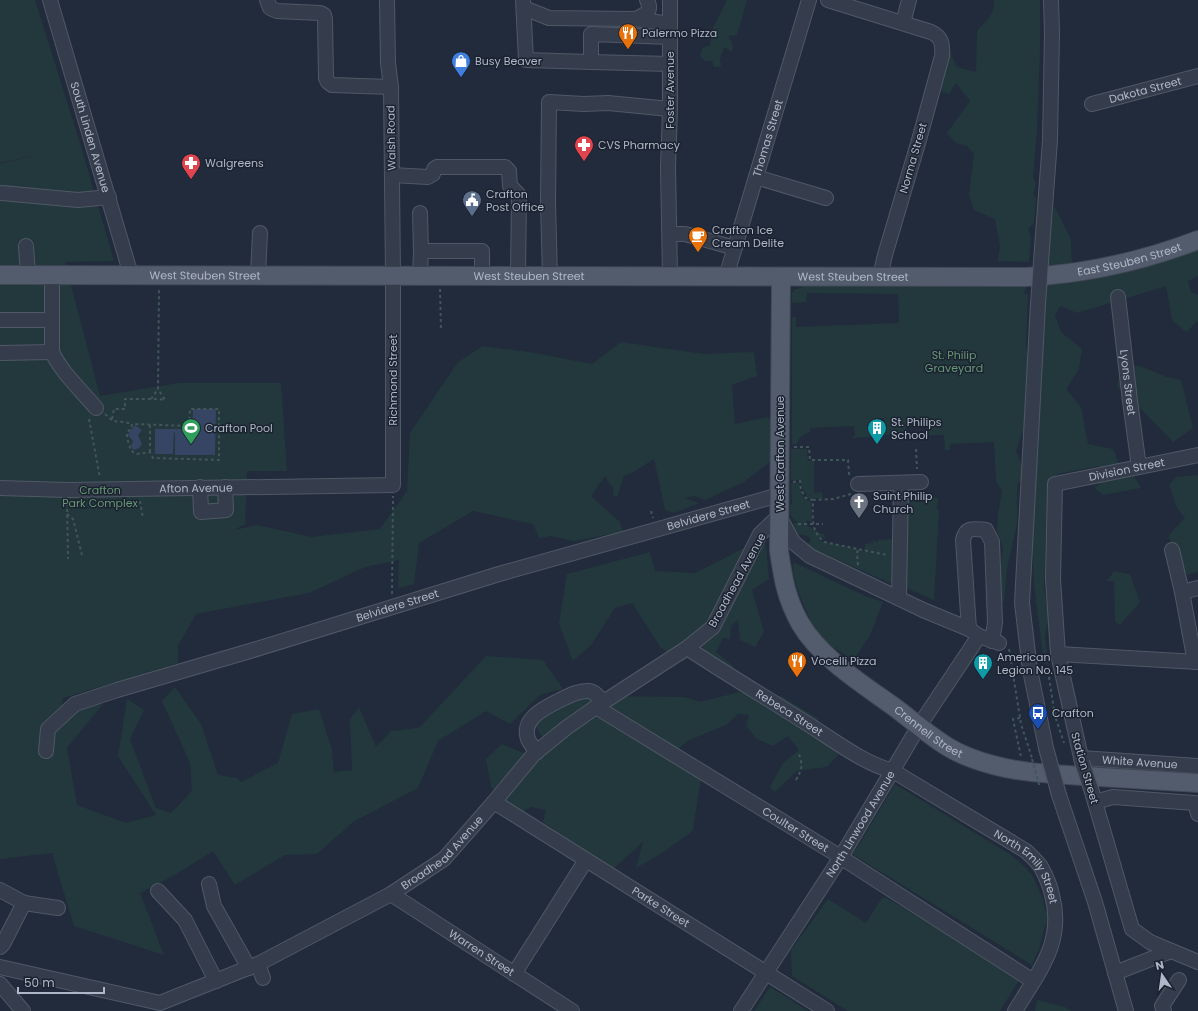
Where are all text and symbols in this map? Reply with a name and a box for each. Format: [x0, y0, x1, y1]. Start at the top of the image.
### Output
restaurant icon: Palermo Pizza [617, 22, 639, 50]
place label: Palermo Pizza [642, 25, 717, 41]
shop icon: Busy Beaver [450, 50, 472, 78]
street label: Foster Avenue [662, 51, 678, 129]
place label: Busy Beaver [475, 53, 542, 69]
street label: Dakota Street [1107, 73, 1183, 107]
street label: South Linden Avenue [67, 80, 114, 195]
street label: Thomas Street [749, 98, 787, 179]
street label: Walsh Road [382, 105, 400, 171]
street label: Norma Street [895, 121, 931, 195]
pharmacy icon: CVS Pharmacy [573, 134, 595, 162]
place label: CVS Pharmacy [598, 137, 681, 153]
pharmacy icon: Walgreens [180, 152, 202, 180]
place label: Walgreens [205, 155, 264, 171]
place label: Crafton Post Office [486, 186, 544, 215]
public building icon: Crafton Post Office [461, 189, 483, 217]
place label: Crafton Ice Cream Delite [712, 222, 784, 251]
cafe icon: Crafton Ice Cream Delite [687, 225, 709, 253]
street label: East Steuben Street [1076, 239, 1183, 280]
street label: West Steuben Street [149, 267, 261, 284]
street label: West Steuben Street [473, 268, 585, 284]
street label: West Steuben Street [797, 269, 909, 285]
street label: Richmond Street [385, 334, 401, 426]
park label: St. Philip Graveyard [925, 347, 983, 376]
street label: Lyons Street [1116, 349, 1140, 416]
street label: West Crafton Avenue [772, 396, 788, 512]
place label: St. Philips School [891, 414, 942, 443]
sports icon: Crafton Pool [180, 417, 202, 445]
building icon: St. Philips School [866, 417, 888, 445]
place label: Crafton Pool [205, 420, 273, 436]
street label: Division Street [1087, 454, 1166, 485]
street label: Afton Avenue [159, 479, 233, 497]
park label: Crafton Park Complex [62, 482, 139, 511]
place label: Saint Philip Church [873, 488, 933, 517]
church icon: Saint Philip Church [848, 491, 870, 519]
street label: Belvidere Street [665, 496, 752, 534]
street label: Broadhead Avenue [704, 530, 770, 630]
street label: Belvidere Street [354, 585, 441, 626]
place label: American Legion No. 145 [997, 649, 1073, 678]
restaurant icon: Vocelli Pizza [786, 650, 808, 678]
building icon: American Legion No. 145 [972, 652, 994, 680]
place label: Vocelli Pizza [811, 653, 877, 669]
street label: Rebeca Street [753, 685, 826, 740]
street label: Crennell Street [891, 702, 965, 762]
bus stop icon: Crafton [1027, 702, 1049, 730]
place label: Crafton [1052, 705, 1094, 721]
street label: Station Street [1067, 730, 1103, 806]
street label: White Avenue [1102, 751, 1178, 773]
street label: North Linwood Avenue [822, 767, 899, 880]
street label: Coulter Street [759, 803, 832, 856]
street label: Broadhead Avenue [398, 812, 487, 893]
street label: North Emily Street [991, 826, 1062, 905]
street label: Parke Street [629, 883, 693, 931]
street label: Warren Street [446, 925, 518, 980]
north arrow [1142, 955, 1182, 995]
text: N [1154, 957, 1166, 974]
scale bar [18, 969, 104, 995]
text: 50 m [24, 974, 55, 991]

